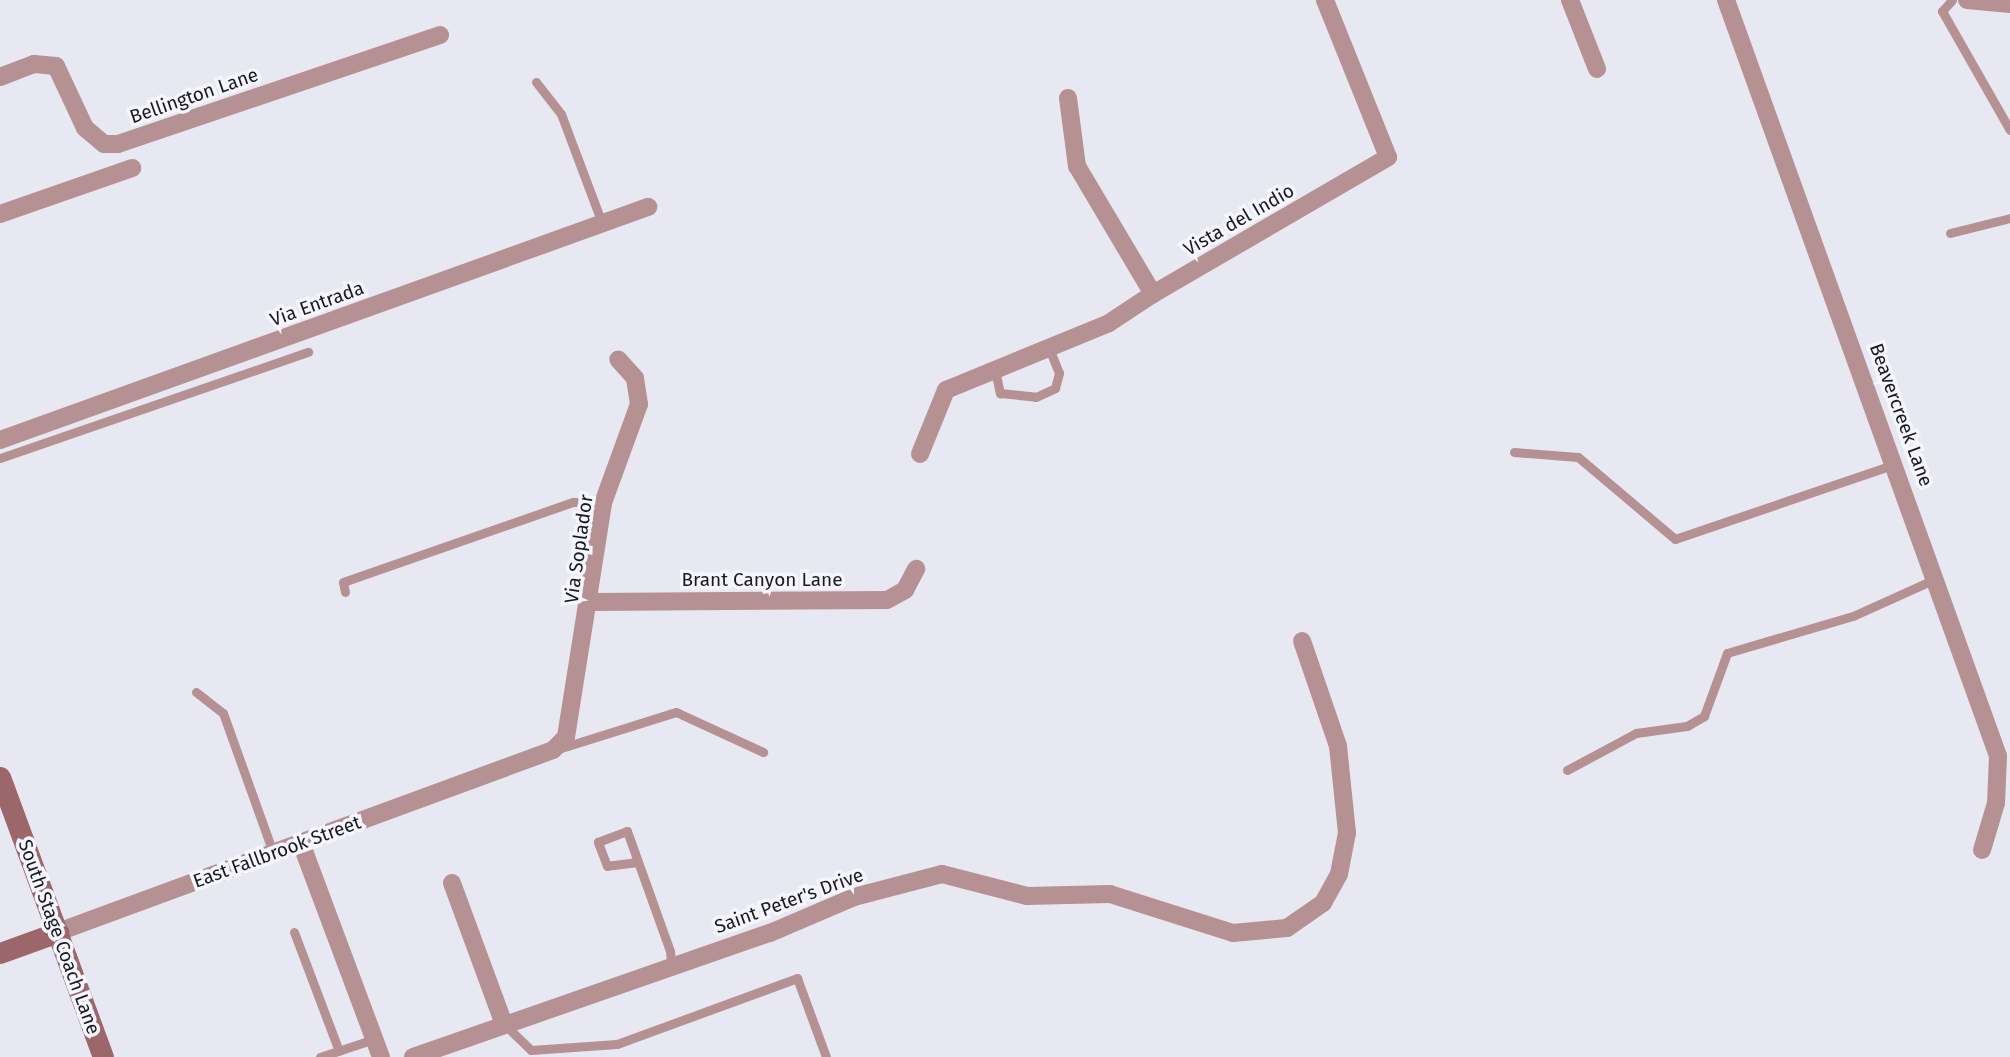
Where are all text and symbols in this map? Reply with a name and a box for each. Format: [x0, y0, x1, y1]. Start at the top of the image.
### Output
street label: Bellington Lane [127, 63, 261, 129]
street label: Vista del Indio [1180, 179, 1298, 261]
street label: Via Entrada [267, 277, 367, 331]
street label: Beavercreek Lane [1865, 340, 1937, 490]
street label: Via Soplador [560, 493, 598, 605]
street label: Brant Canyon Lane [681, 569, 843, 591]
street label: East Fallbrook Street [190, 811, 364, 893]
street label: South Stage Coach Lane [13, 837, 105, 1037]
street label: Saint Peter's Drive [711, 863, 867, 939]

